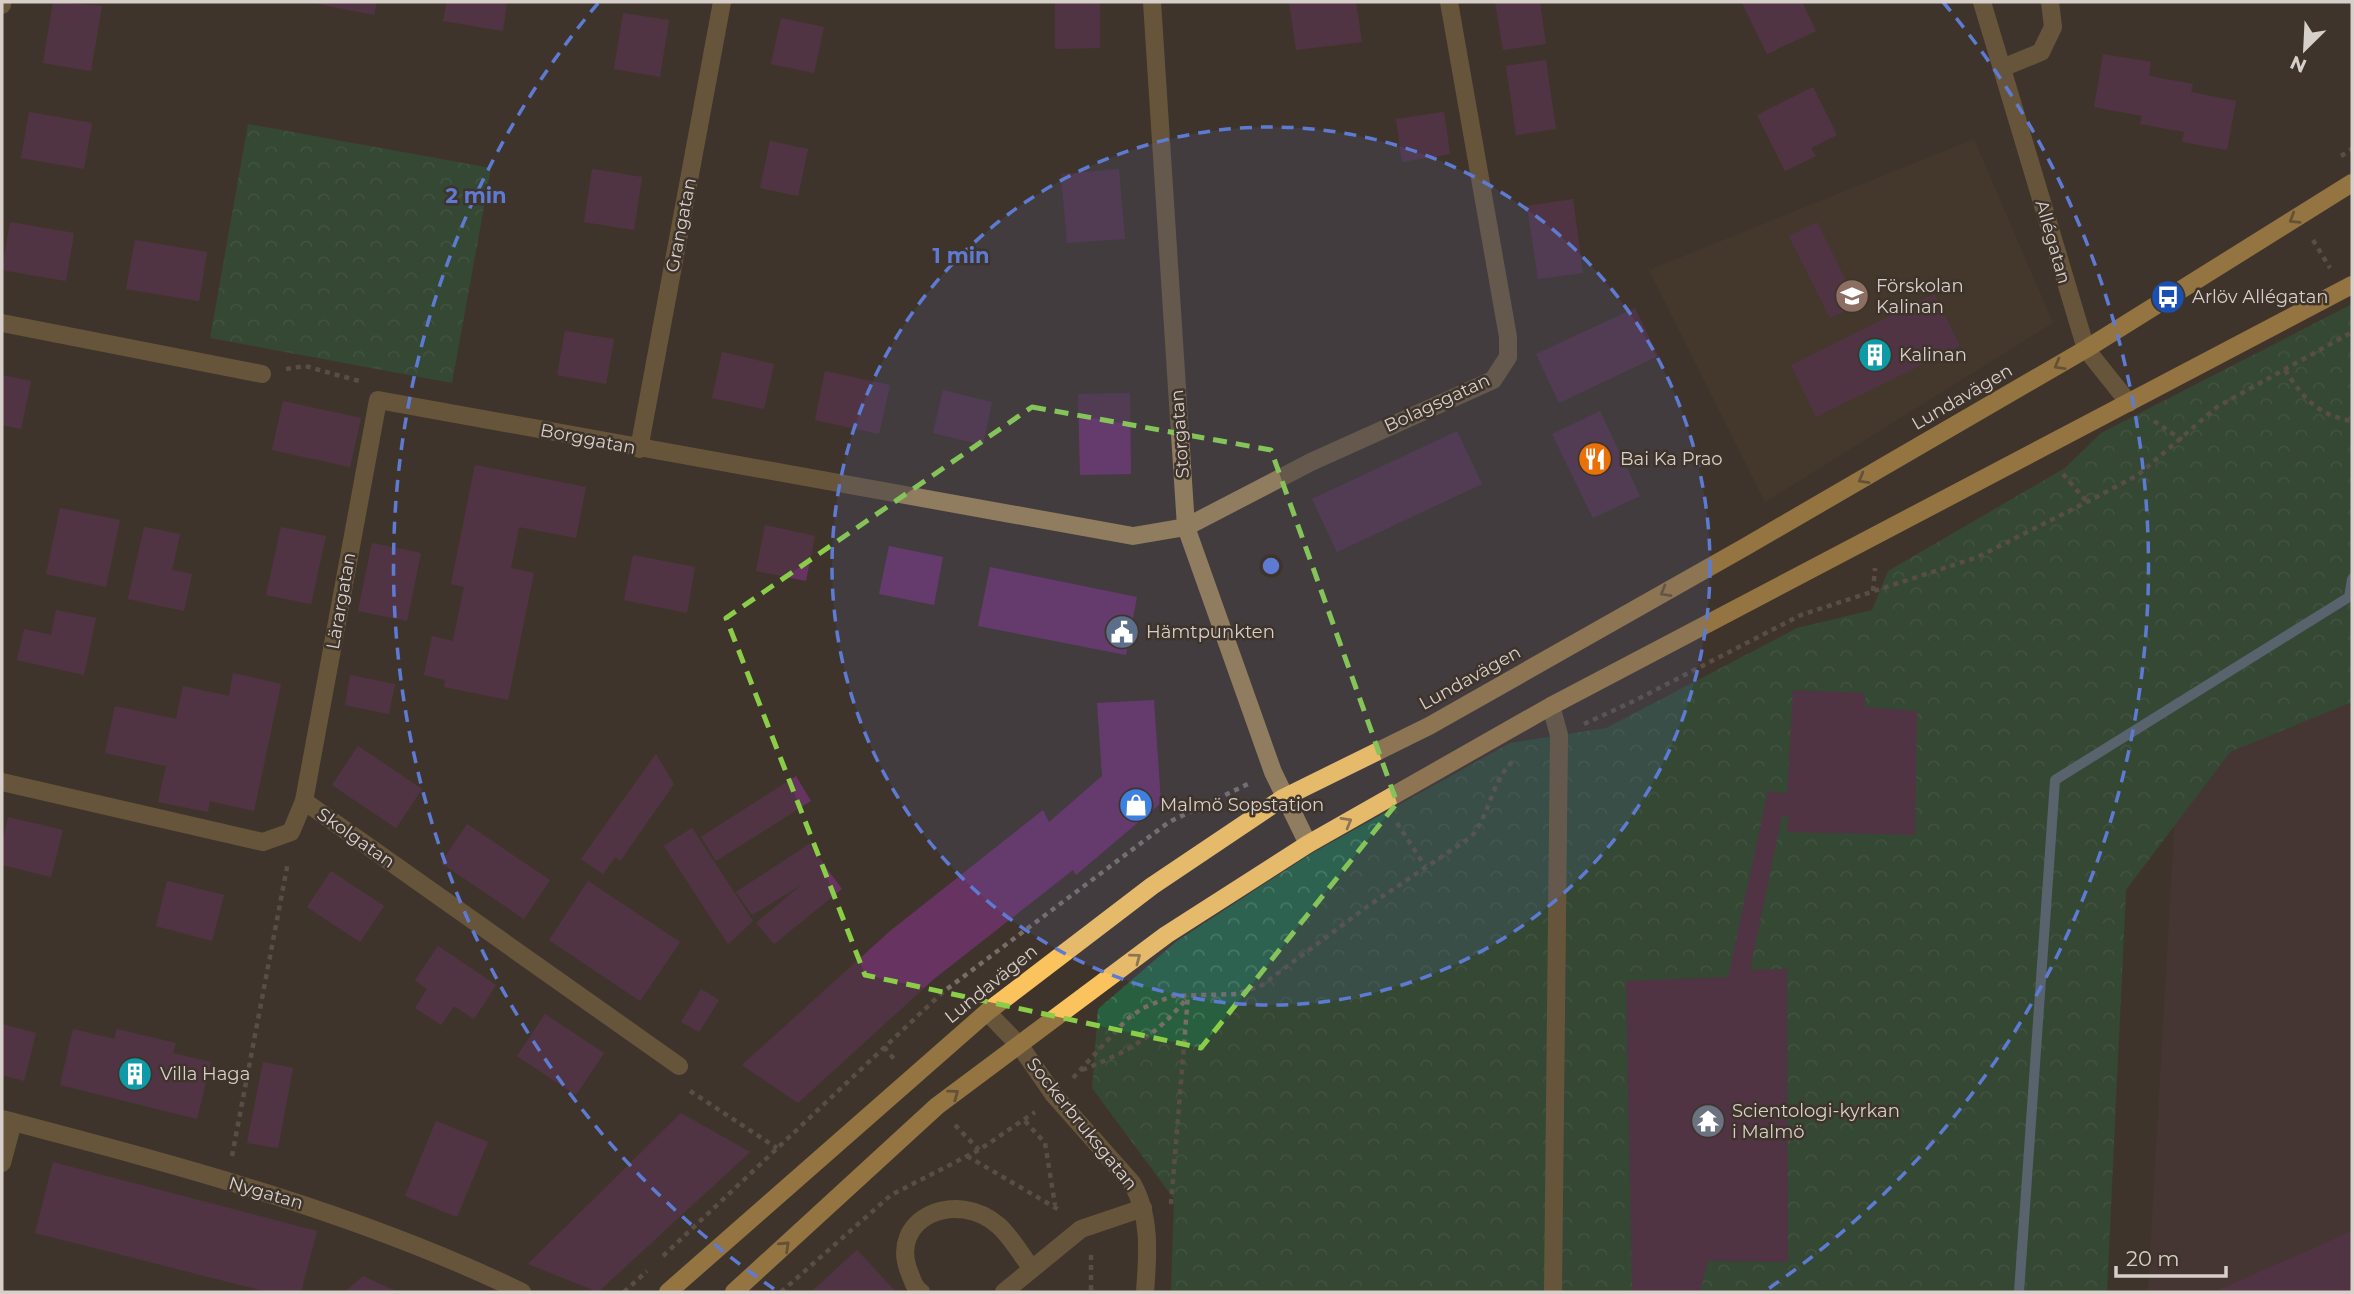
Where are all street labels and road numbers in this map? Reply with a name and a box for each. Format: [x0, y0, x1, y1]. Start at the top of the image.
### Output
street label: Grangatan [661, 176, 701, 274]
street label: Allégatan [2031, 198, 2075, 286]
street label: Lundavägen [1908, 359, 2016, 435]
street label: Bolagsgatan [1381, 369, 1493, 437]
street label: Storgatan [1166, 389, 1194, 479]
street label: Borggatan [538, 419, 638, 459]
street label: Lärargatan [322, 551, 360, 651]
street label: Lundavägen [1415, 641, 1525, 715]
street label: Skolgatan [313, 803, 399, 873]
street label: Lundavägen [940, 940, 1042, 1028]
street label: Sockerbruksgatan [1022, 1053, 1142, 1195]
street label: Nygatan [226, 1172, 306, 1214]

